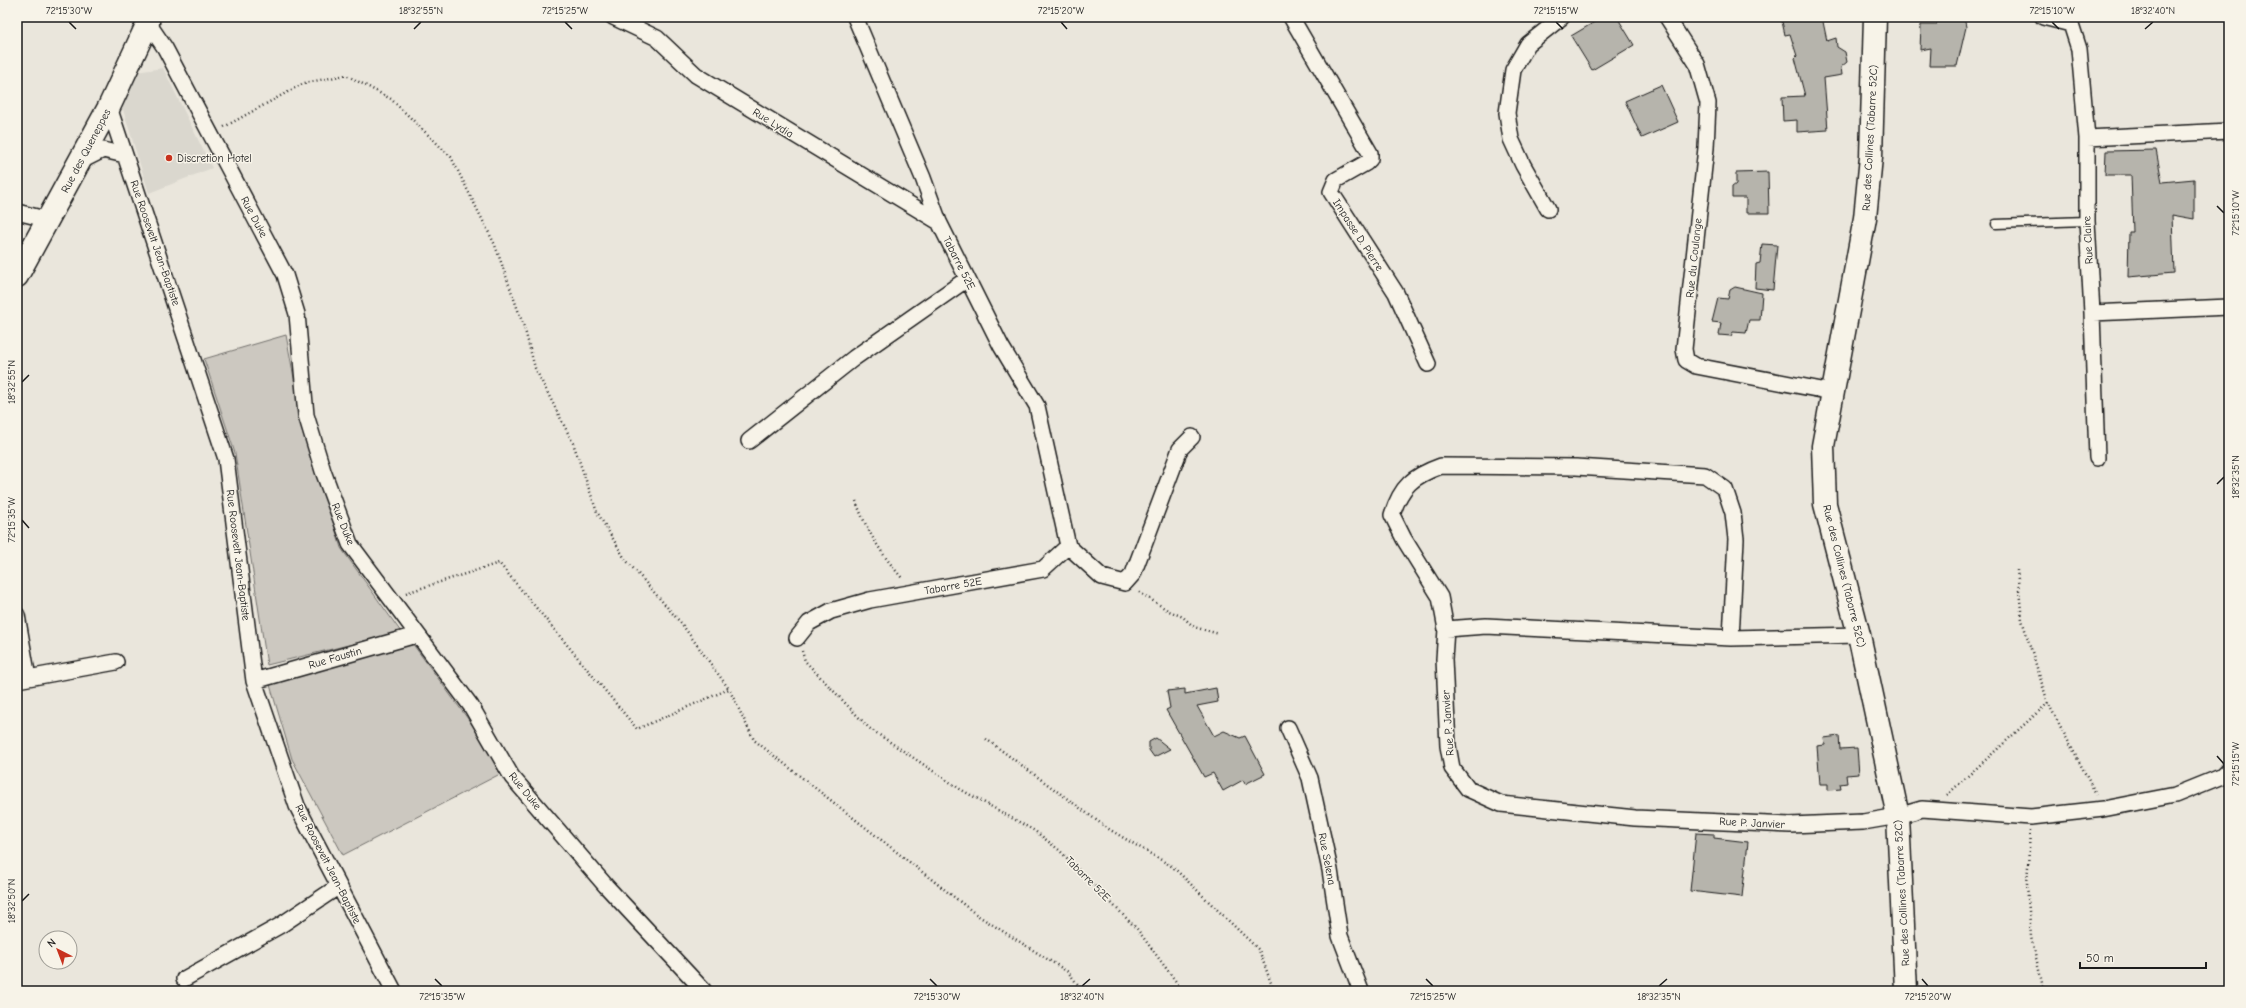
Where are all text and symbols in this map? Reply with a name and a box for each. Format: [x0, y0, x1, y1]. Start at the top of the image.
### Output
text: 72°15'30"W [46, 5, 92, 17]
text: 18°32'55"N [399, 5, 443, 17]
text: 72°15'25"W [542, 5, 588, 17]
text: 72°15'20"W [1038, 5, 1085, 17]
text: 72°15'15"W [1534, 5, 1579, 17]
text: 72°15'10"W [2029, 5, 2075, 17]
text: 18°32'40"N [2131, 5, 2175, 17]
street label: Rue des Collines (Tabarre 52C) [1860, 64, 1880, 211]
street label: Rue Lydia [750, 105, 796, 141]
street label: Rue des Queneppes [58, 106, 114, 195]
place label: Discretion Hotel [177, 152, 252, 165]
marker: Discretion Hotel [164, 153, 174, 163]
street label: Rue Roosevelt Jean-Baptiste [127, 178, 183, 308]
text: 72°15'10"W [2230, 190, 2242, 236]
street label: Rue Duke [238, 194, 270, 240]
street label: Impasse D. Pierre [1330, 197, 1386, 274]
street label: Rue Claire [2080, 215, 2096, 264]
street label: Rue du Coulange [1683, 217, 1705, 299]
street label: Tabarre 52E [940, 234, 978, 292]
text: 18°32'55"N [6, 360, 18, 404]
text: 18°32'35"N [2230, 455, 2242, 499]
street label: Rue Roosevelt Jean-Baptiste [224, 489, 253, 622]
text: 72°15'35"W [6, 497, 18, 543]
street label: Rue Duke [329, 501, 358, 548]
street label: Rue des Collines (Tabarre 52C) [1820, 503, 1868, 649]
street label: Tabarre 52E [923, 574, 983, 597]
street label: Rue Faustin [307, 644, 363, 672]
street label: Rue P. Janvier [1439, 689, 1457, 756]
text: 72°15'15"W [2230, 741, 2242, 786]
street label: Rue Duke [506, 770, 544, 813]
street label: Rue Roosevelt Jean-Baptiste [292, 802, 364, 926]
street label: Rue P. Janvier [1719, 815, 1786, 831]
street label: Rue des Collines (Tabarre 52C) [1892, 819, 1912, 966]
street label: Rue Selena [1316, 832, 1338, 886]
street label: Tabarre 52E [1063, 854, 1113, 904]
text: 18°32'50"N [6, 879, 18, 923]
north arrow [38, 930, 78, 970]
text: N [45, 936, 59, 950]
scale bar [2080, 944, 2206, 970]
text: 50 m [2086, 951, 2114, 965]
text: 72°15'35"W [419, 991, 465, 1003]
text: 72°15'30"W [914, 991, 960, 1003]
text: 18°32'40"N [1060, 991, 1104, 1003]
text: 72°15'25"W [1410, 991, 1456, 1003]
text: 18°32'35"N [1637, 991, 1681, 1003]
text: 72°15'20"W [1905, 991, 1952, 1003]

